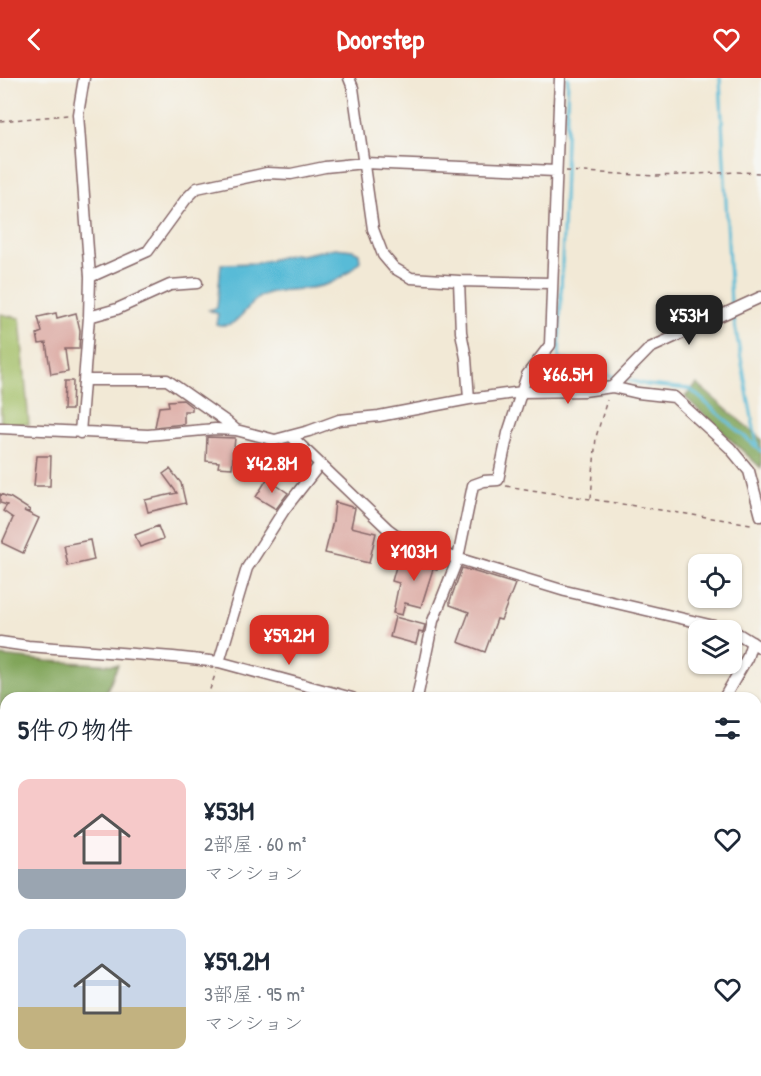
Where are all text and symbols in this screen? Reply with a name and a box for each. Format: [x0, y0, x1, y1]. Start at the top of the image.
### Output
text: Doorstep [337, 21, 424, 57]
icon: back [18, 23, 51, 56]
icon: heart [710, 23, 743, 56]
pin: ¥53M [653, 295, 725, 346]
text: ¥53M [670, 301, 708, 328]
pin: ¥66.5M [519, 354, 617, 405]
text: ¥66.5M [543, 360, 593, 387]
pin: ¥42.8M [223, 443, 321, 494]
text: ¥42.8M [247, 449, 297, 476]
pin: ¥103M [372, 531, 456, 582]
text: ¥103M [391, 537, 437, 564]
map controls [688, 554, 742, 674]
button: locate [688, 554, 742, 608]
pin: ¥59.2M [240, 615, 338, 666]
button: layers [688, 620, 742, 674]
text: ¥59.2M [264, 621, 314, 648]
text: 5件の物件 [18, 712, 133, 747]
icon: filters [711, 712, 744, 745]
text: ¥53M [204, 793, 254, 828]
icon: home [66, 803, 138, 875]
icon: heart [711, 823, 744, 856]
text: 2部屋 · 60 m² [204, 830, 306, 857]
text: マンション [204, 859, 303, 886]
text: ¥59.2M [204, 943, 270, 978]
icon: home [66, 953, 138, 1025]
icon: heart [711, 973, 744, 1006]
text: 3部屋 · 95 m² [204, 980, 305, 1007]
text: マンション [204, 1009, 303, 1036]

